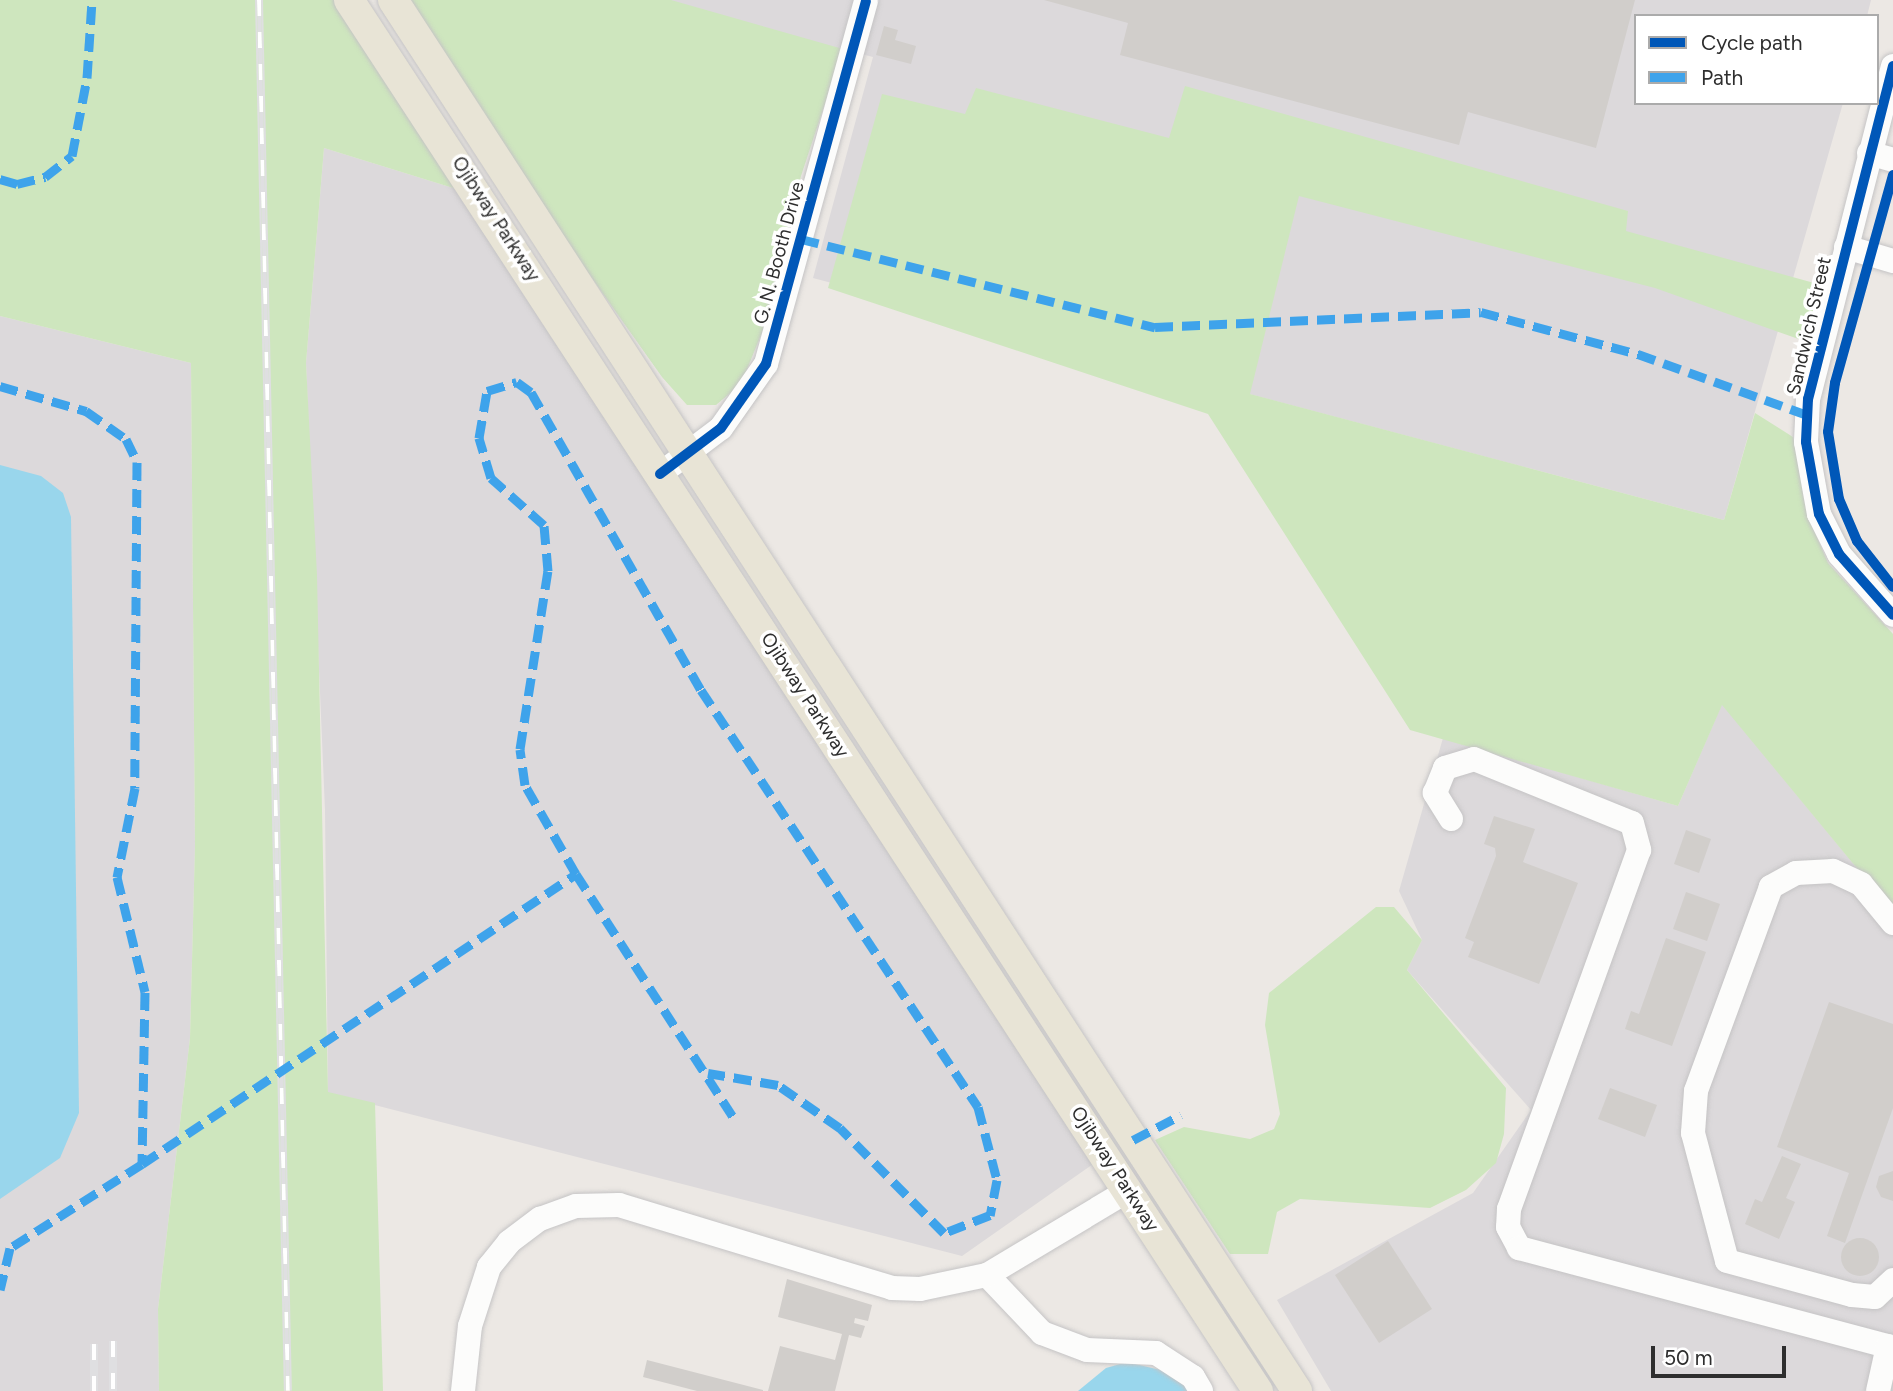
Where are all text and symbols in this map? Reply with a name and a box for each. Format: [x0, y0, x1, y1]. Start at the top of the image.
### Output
legend [1634, 14, 1879, 105]
text: Cycle path [1701, 30, 1802, 55]
text: Path [1701, 65, 1743, 90]
street label: Ojibway Parkway [447, 152, 545, 286]
street label: G. N. Booth Drive [749, 179, 809, 327]
street label: Sandwich Street [1782, 255, 1836, 397]
street label: Ojibway Parkway [756, 628, 854, 762]
street label: Ojibway Parkway [1066, 1102, 1164, 1236]
scale bar [1655, 1332, 1790, 1376]
text: 50 m [1664, 1345, 1713, 1370]

